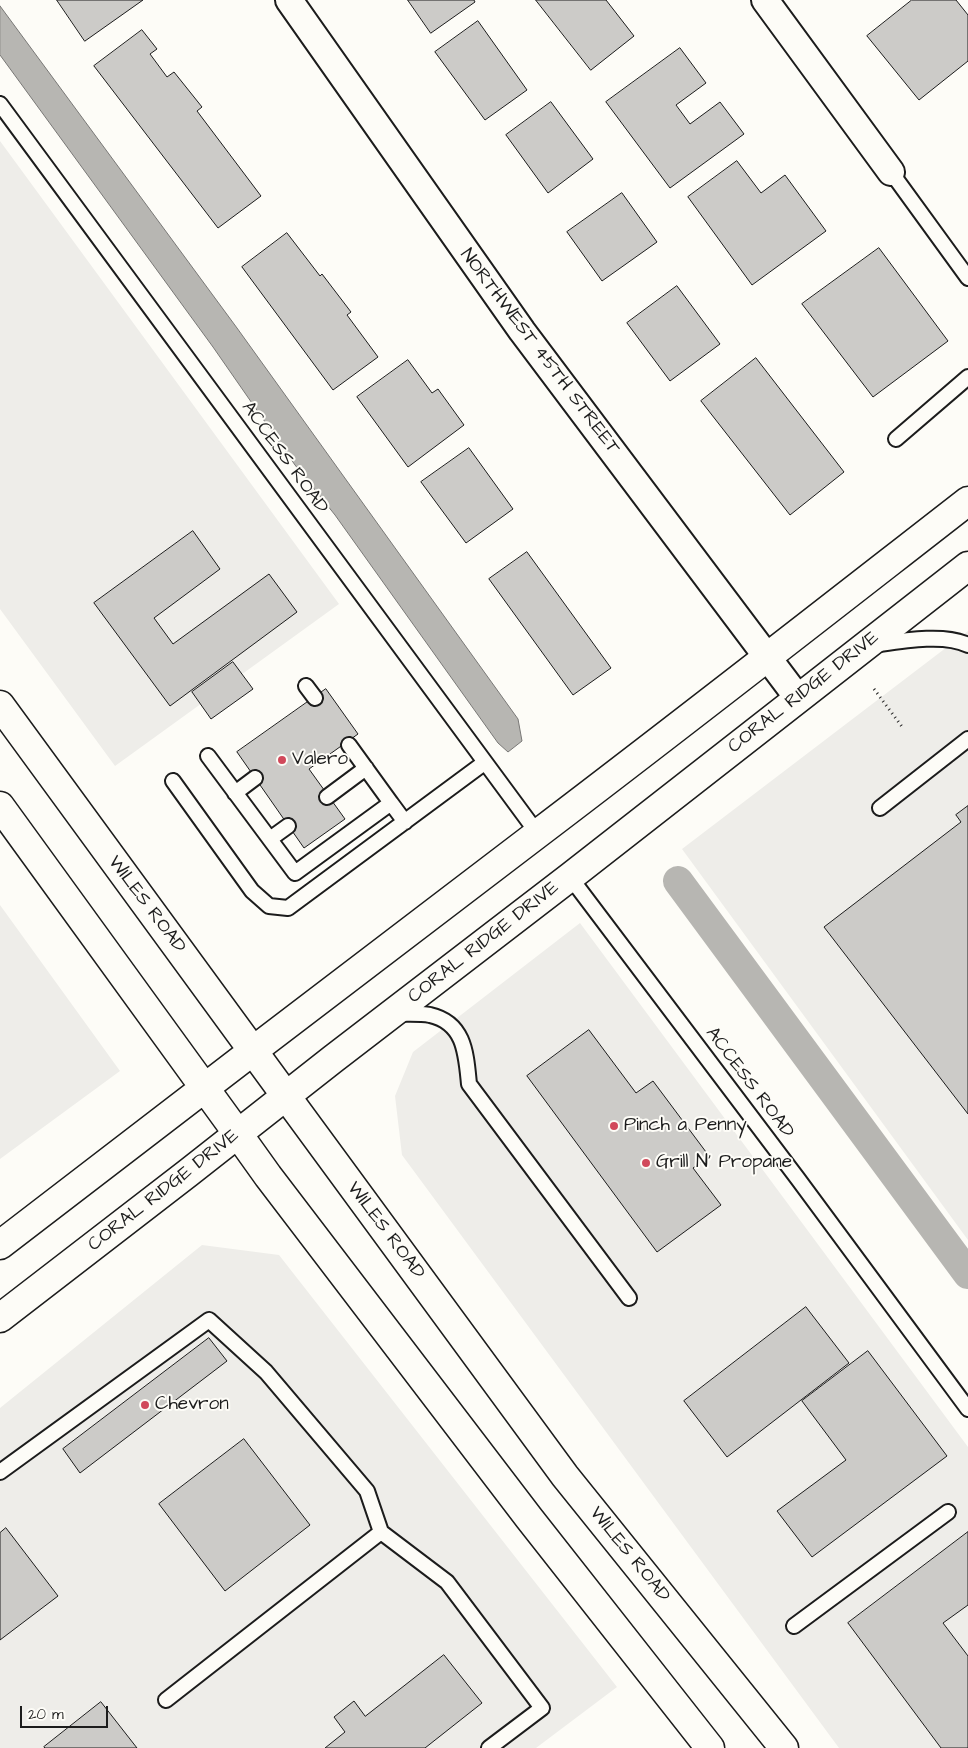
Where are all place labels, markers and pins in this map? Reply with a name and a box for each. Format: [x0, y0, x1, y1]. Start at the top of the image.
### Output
place label: Valero [292, 749, 348, 771]
marker: Valero [276, 754, 288, 766]
place label: Pinch a Penny [624, 1115, 747, 1137]
marker: Pinch a Penny [608, 1120, 620, 1132]
place label: Grill N' Propane [656, 1152, 792, 1174]
marker: Grill N' Propane [640, 1157, 652, 1169]
place label: Chevron [155, 1394, 229, 1416]
marker: Chevron [139, 1399, 151, 1411]

